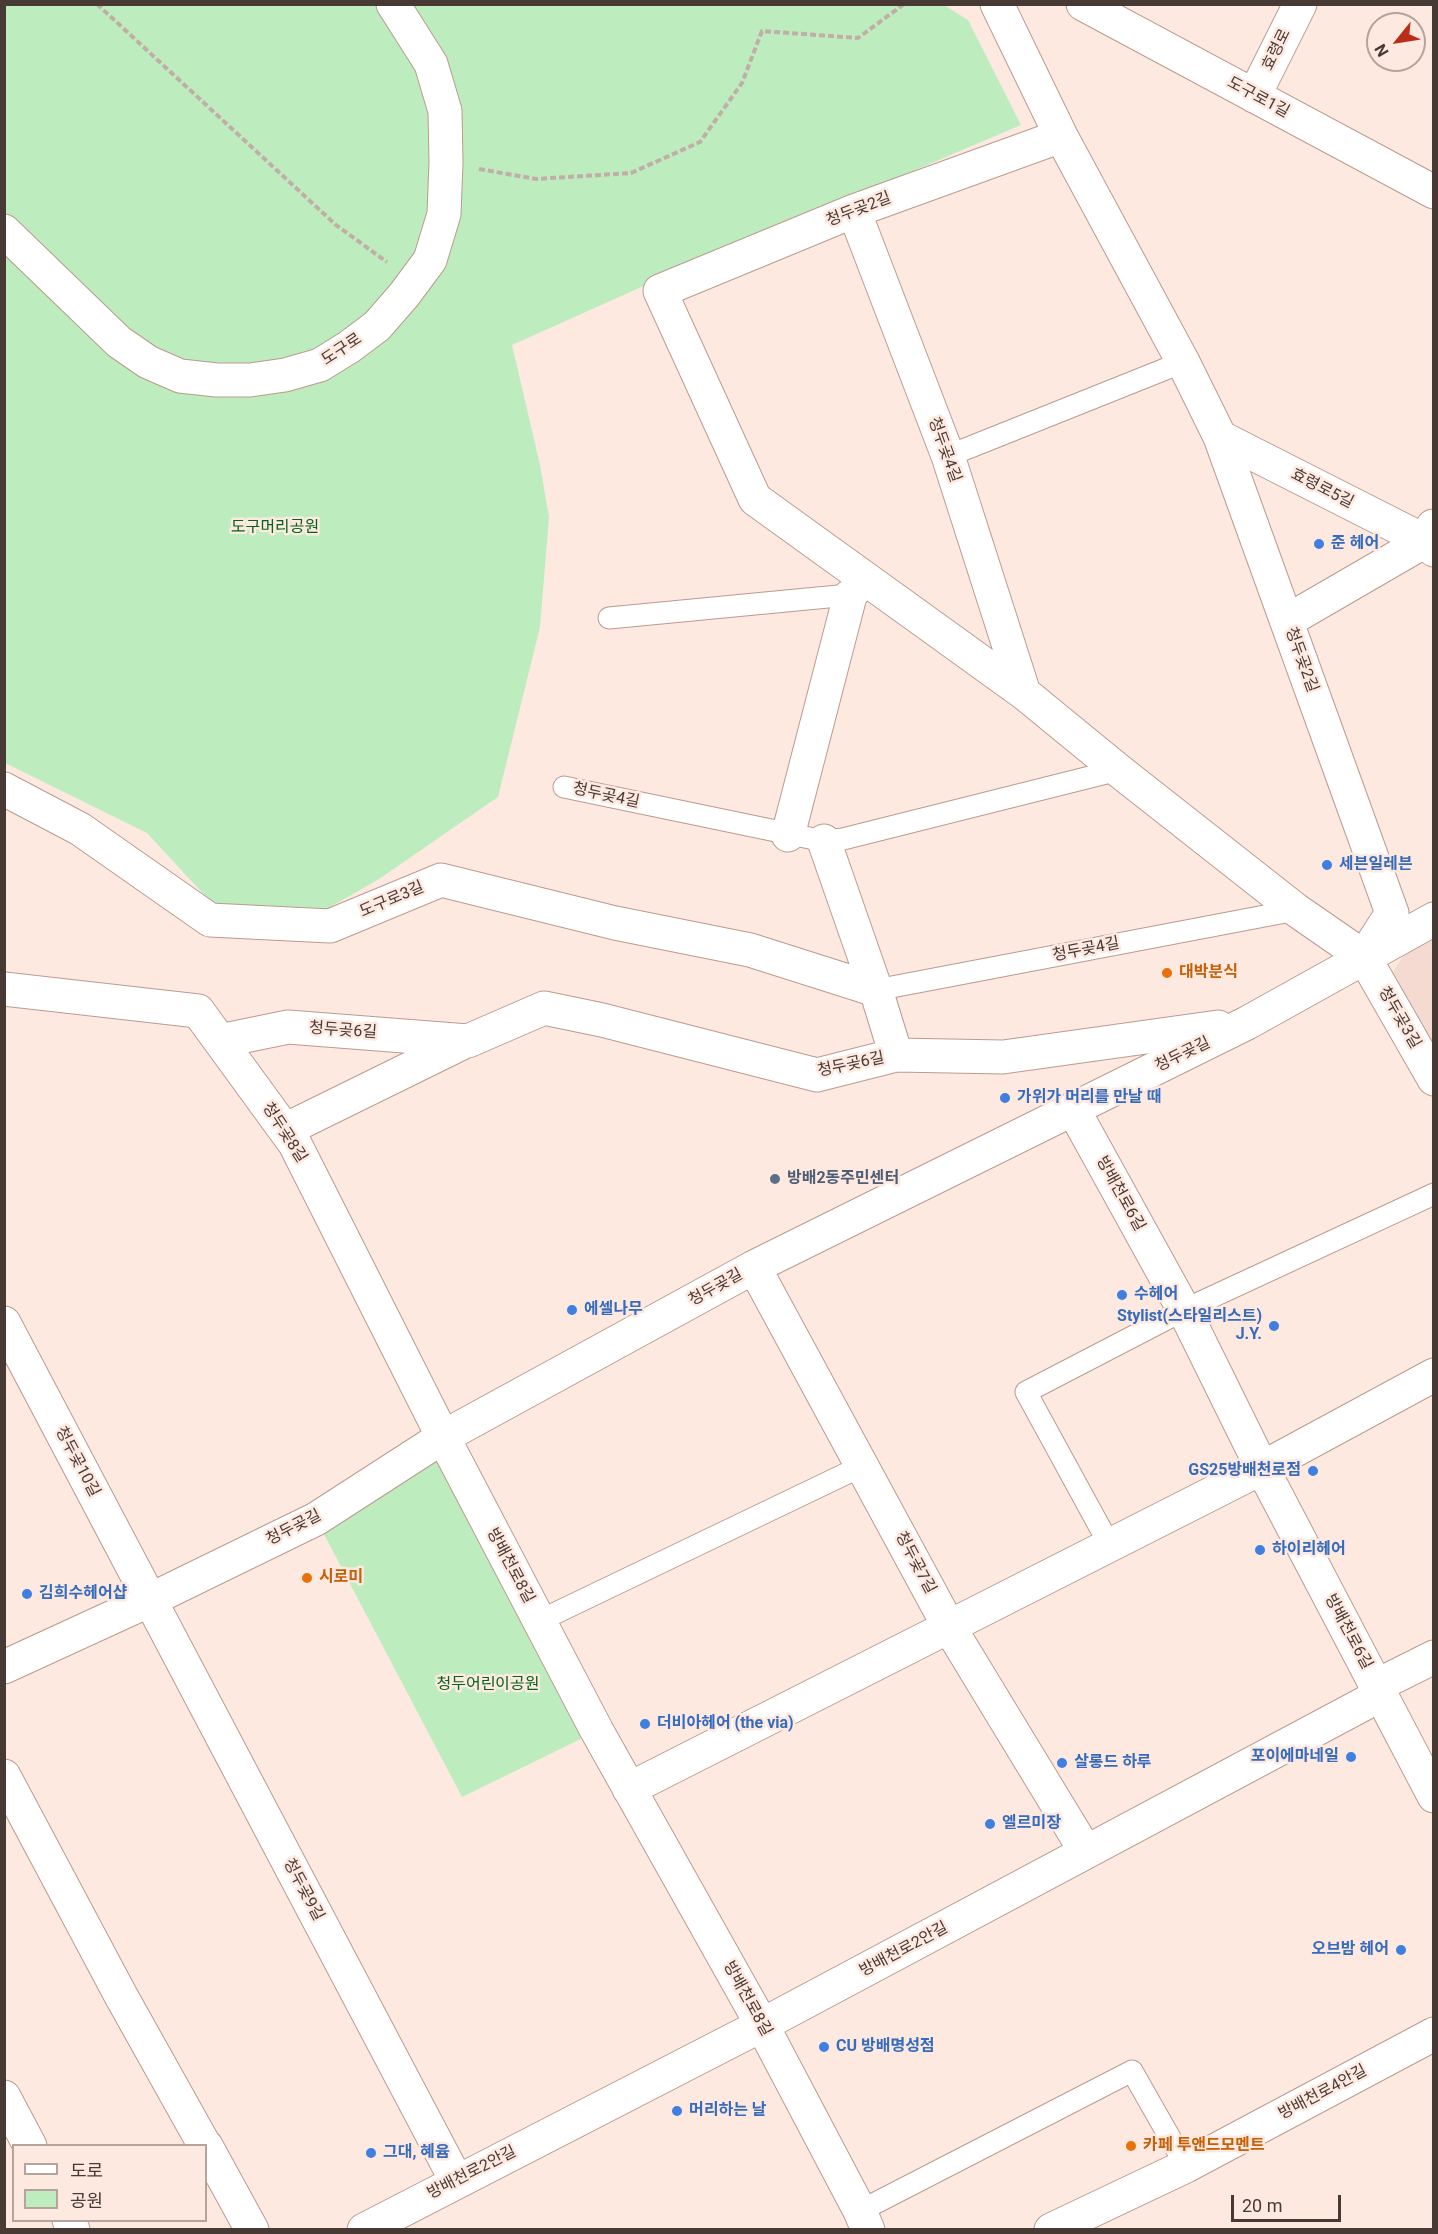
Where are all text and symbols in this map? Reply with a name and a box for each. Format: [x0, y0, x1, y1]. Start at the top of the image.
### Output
north arrow [1366, 12, 1426, 72]
street label: 효령로 [1259, 26, 1295, 74]
text: N [1371, 41, 1393, 60]
street label: 도구로1길 [1224, 74, 1292, 122]
street label: 청두곶2길 [824, 189, 894, 231]
street label: 도구로 [318, 330, 366, 370]
street label: 청두곶4길 [923, 415, 965, 485]
street label: 효령로5길 [1287, 465, 1357, 513]
park label: 도구머리공원 [231, 518, 319, 538]
place label: 준 헤어 [1331, 534, 1379, 554]
marker: 준 헤어 [1312, 537, 1326, 551]
street label: 청두곶2길 [1280, 625, 1322, 695]
street label: 청두곶4길 [571, 780, 641, 812]
place label: 세븐일레븐 [1339, 855, 1413, 875]
marker: 세븐일레븐 [1320, 858, 1334, 872]
street label: 도구로3길 [357, 878, 427, 922]
street label: 청두곶4길 [1051, 934, 1121, 966]
place label: 대박분식 [1179, 963, 1238, 983]
marker: 대박분식 [1160, 966, 1174, 980]
street label: 청두곶3길 [1374, 984, 1424, 1052]
street label: 청두곶6길 [308, 1019, 378, 1043]
street label: 청두곶길 [1152, 1033, 1214, 1077]
street label: 청두곶6길 [816, 1049, 886, 1081]
place label: 가위가 머리를 만날 때 [1017, 1088, 1161, 1108]
marker: 가위가 머리를 만날 때 [998, 1091, 1012, 1105]
street label: 청두곶8길 [257, 1099, 311, 1167]
street label: 방배천로6길 [1092, 1153, 1148, 1235]
place label: 방배2동주민센터 [787, 1169, 899, 1189]
marker: 방배2동주민센터 [768, 1172, 782, 1186]
street label: 청두곶길 [686, 1265, 746, 1311]
place label: 수헤어 [1134, 1285, 1178, 1305]
marker: 수헤어 [1115, 1288, 1129, 1302]
place label: 에셀나무 [584, 1300, 643, 1320]
marker: 에셀나무 [565, 1303, 579, 1317]
place label: Stylist(스타일리스트) J.Y. [1117, 1307, 1262, 1345]
marker: Stylist(스타일리스트) J.Y. [1267, 1319, 1281, 1333]
street label: 청두곶10길 [50, 1424, 104, 1500]
place label: GS25방배천로점 [1188, 1461, 1301, 1481]
marker: GS25방배천로점 [1306, 1464, 1320, 1478]
street label: 청두곶길 [263, 1506, 325, 1550]
street label: 방배천로8길 [482, 1525, 538, 1607]
street label: 청두곶7길 [891, 1529, 939, 1597]
place label: 하이리헤어 [1272, 1540, 1346, 1560]
marker: 하이리헤어 [1253, 1543, 1267, 1557]
place label: 시로미 [319, 1568, 363, 1588]
marker: 시로미 [300, 1571, 314, 1585]
place label: 김희수헤어샵 [39, 1584, 127, 1604]
marker: 김희수헤어샵 [20, 1587, 34, 1601]
street label: 방배천로6길 [1320, 1591, 1376, 1673]
park label: 청두어린이공원 [436, 1675, 540, 1695]
place label: 더비아헤어 (the via) [657, 1714, 794, 1734]
marker: 더비아헤어 (the via) [638, 1717, 652, 1731]
place label: 포이에마네일 [1251, 1747, 1339, 1767]
marker: 포이에마네일 [1344, 1750, 1358, 1764]
place label: 살롱드 하루 [1074, 1753, 1152, 1773]
marker: 살롱드 하루 [1055, 1756, 1069, 1770]
place label: 엘르미장 [1002, 1814, 1061, 1834]
marker: 엘르미장 [983, 1817, 997, 1831]
street label: 청두곶9길 [279, 1856, 327, 1924]
street label: 방배천로2안길 [857, 1919, 951, 1981]
place label: 오브밤 헤어 [1311, 1940, 1389, 1960]
marker: 오브밤 헤어 [1394, 1943, 1408, 1957]
street label: 방배천로8길 [719, 1958, 775, 2040]
place label: CU 방배명성점 [836, 2037, 935, 2057]
marker: CU 방배명성점 [817, 2040, 831, 2054]
street label: 방배천로4안길 [1276, 2062, 1370, 2124]
place label: 머리하는 날 [689, 2101, 767, 2121]
marker: 머리하는 날 [670, 2104, 684, 2118]
place label: 카페 투앤드모멘트 [1143, 2136, 1265, 2156]
marker: 카페 투앤드모멘트 [1124, 2139, 1138, 2153]
street label: 방배천로2안길 [424, 2142, 520, 2204]
place label: 그대, 혜윰 [383, 2143, 450, 2163]
legend [12, 2144, 207, 2222]
marker: 그대, 혜윰 [364, 2146, 378, 2160]
text: 도로 [70, 2160, 103, 2181]
scale bar [1234, 2183, 1344, 2221]
text: 공원 [70, 2190, 103, 2211]
text: 20 m [1242, 2195, 1282, 2216]

